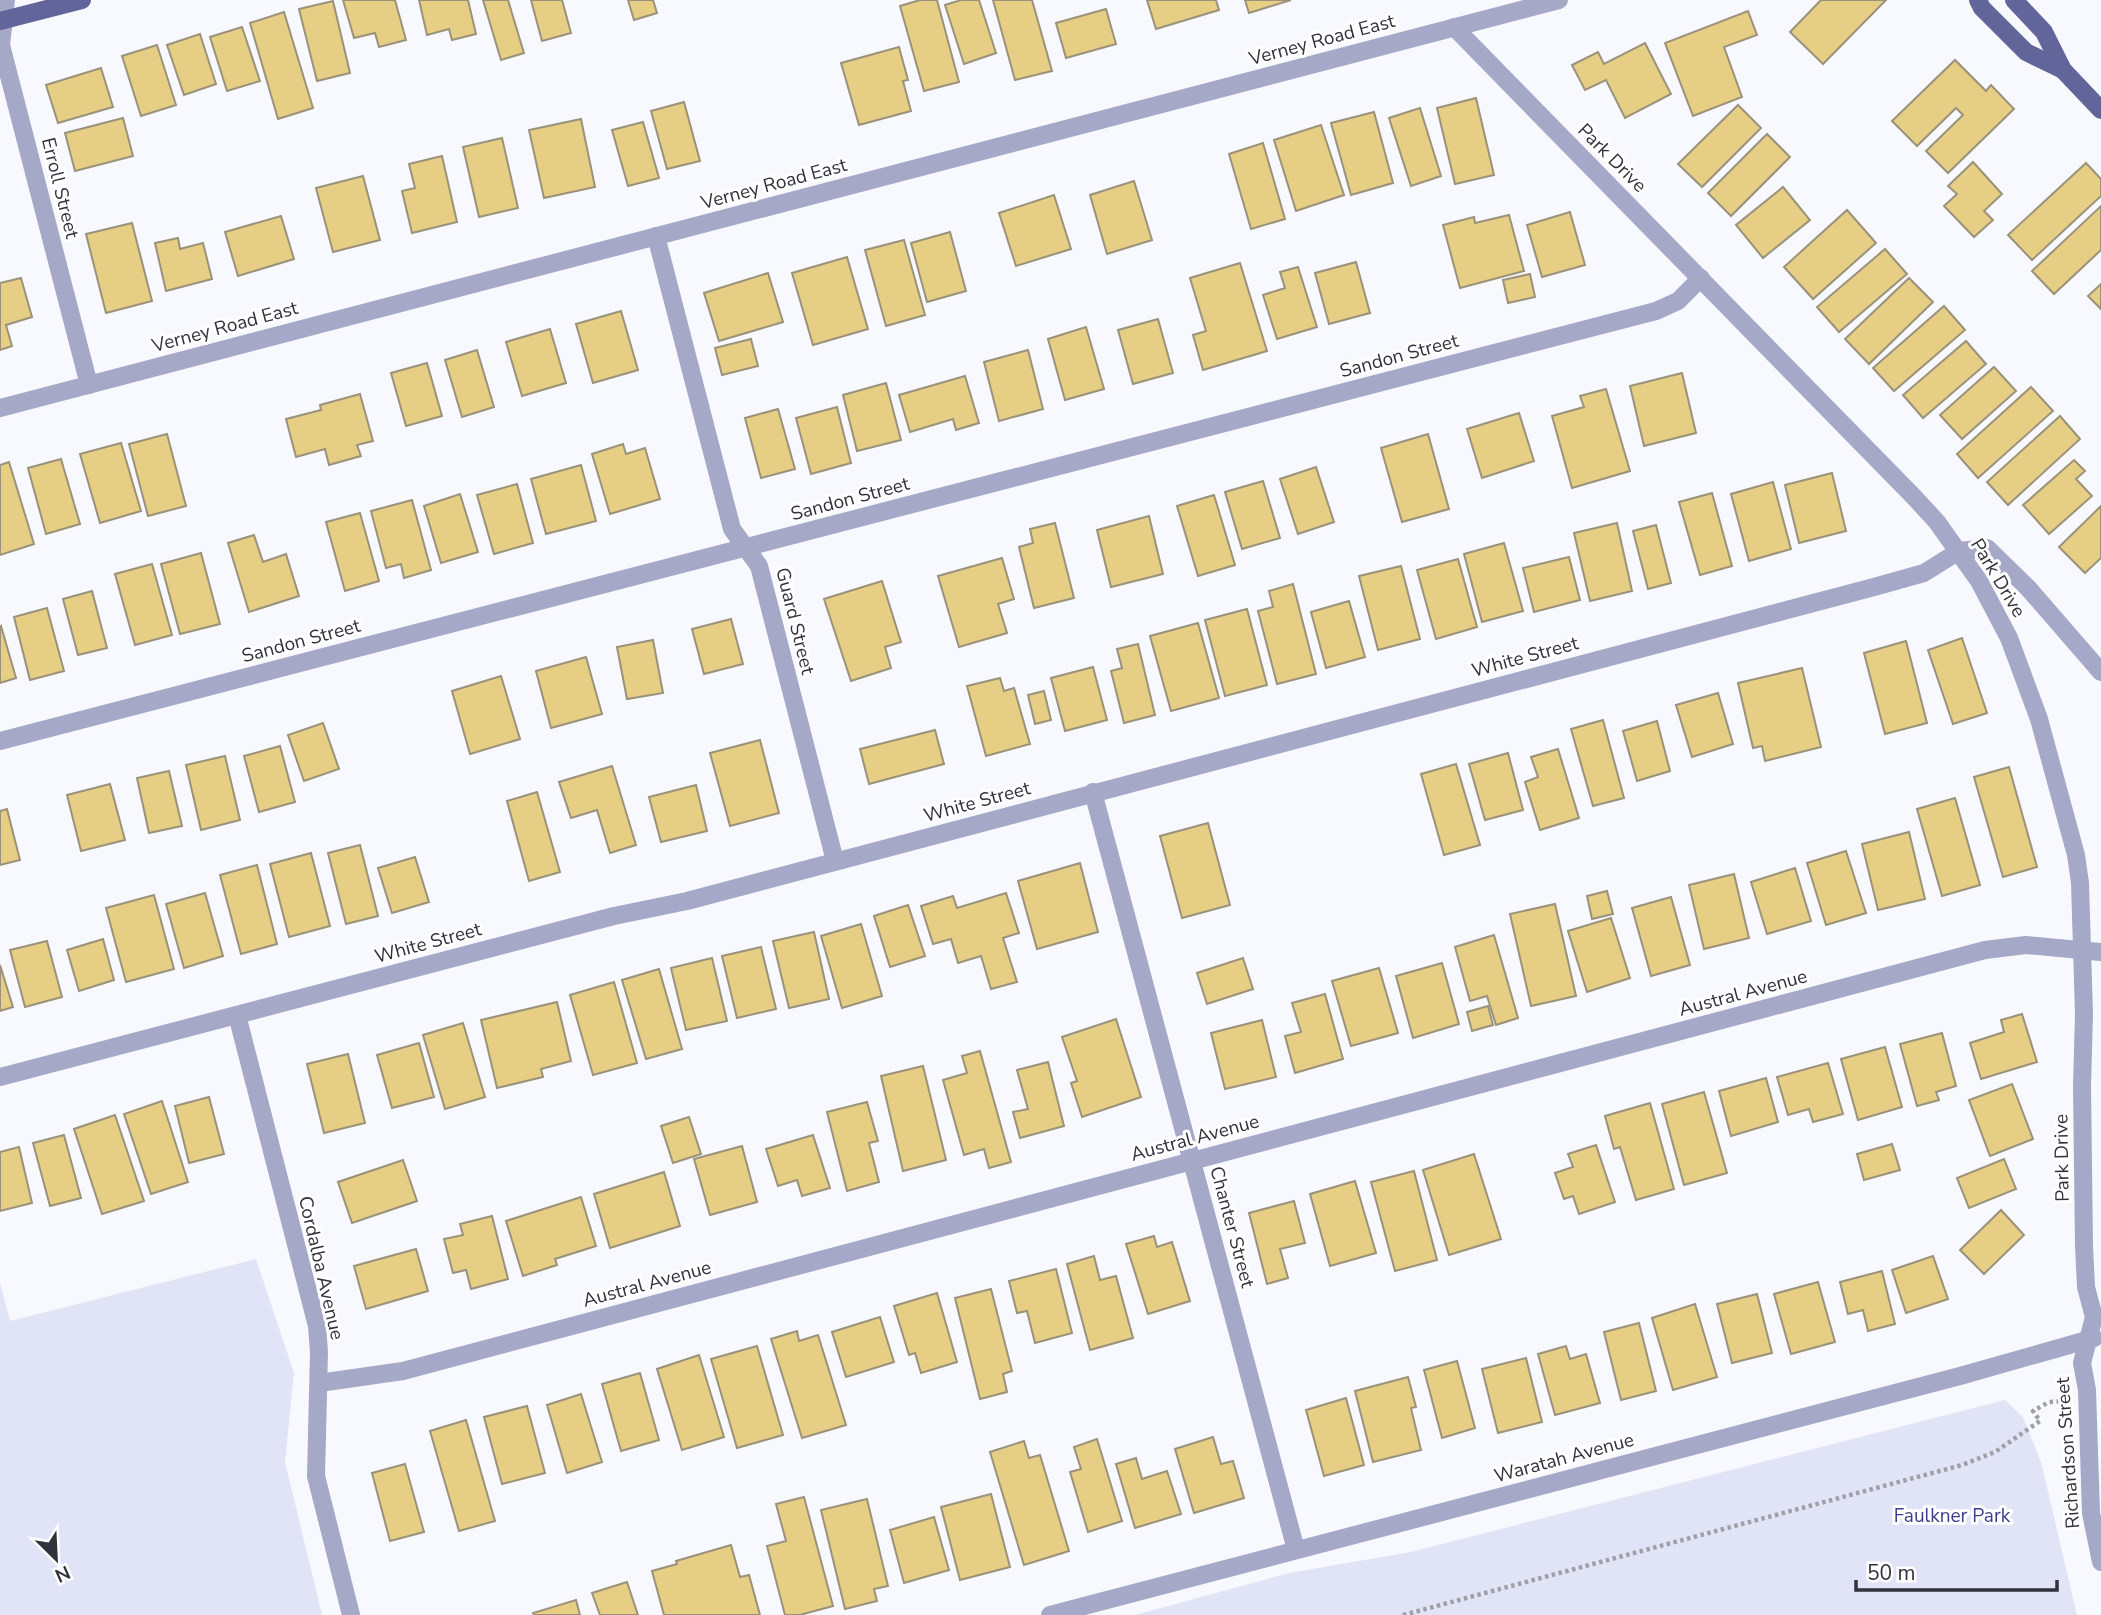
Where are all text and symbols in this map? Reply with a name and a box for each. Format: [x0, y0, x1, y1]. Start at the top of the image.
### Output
street label: Verney Road East [1245, 8, 1398, 72]
street label: Park Drive [1572, 118, 1652, 198]
street label: Erroll Street [35, 135, 85, 241]
street label: Verney Road East [697, 152, 850, 216]
street label: Verney Road East [148, 295, 301, 359]
street label: Sandon Street [1337, 328, 1461, 384]
street label: Sandon Street [788, 471, 912, 527]
street label: Park Drive [1964, 534, 2032, 622]
street label: Guard Street [769, 565, 821, 677]
street label: Sandon Street [239, 613, 363, 669]
street label: White Street [1469, 630, 1582, 684]
street label: White Street [921, 775, 1034, 829]
street label: White Street [372, 916, 485, 970]
street label: Austral Avenue [1676, 963, 1810, 1023]
street label: Austral Avenue [1128, 1108, 1262, 1168]
street label: Park Drive [2048, 1114, 2076, 1202]
street label: Chanter Street [1203, 1163, 1261, 1291]
street label: Cordalba Avenue [292, 1194, 350, 1342]
street label: Austral Avenue [580, 1254, 714, 1314]
street label: Richardson Street [2050, 1376, 2086, 1530]
street label: Waratah Avenue [1491, 1427, 1637, 1489]
park label: Faulkner Park [1894, 1503, 2011, 1529]
north arrow [21, 1524, 91, 1594]
scale bar [1856, 1548, 2057, 1592]
text: N [51, 1559, 74, 1588]
text: 50 m [1867, 1559, 1916, 1587]

